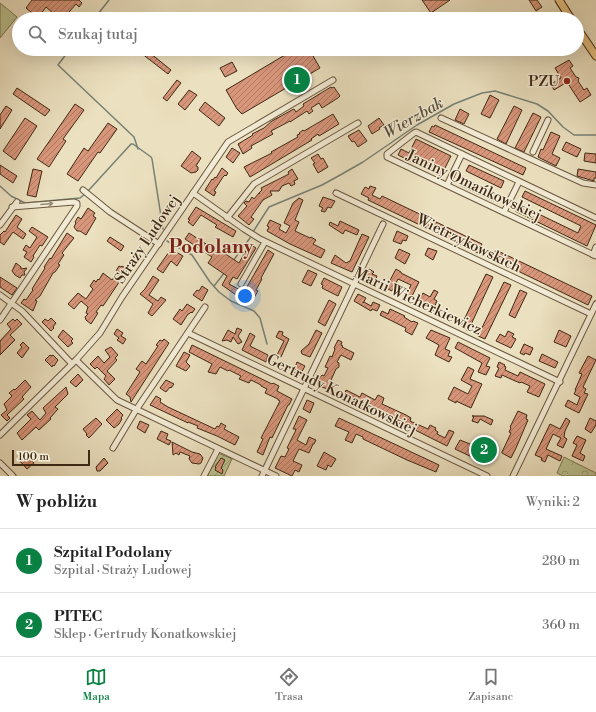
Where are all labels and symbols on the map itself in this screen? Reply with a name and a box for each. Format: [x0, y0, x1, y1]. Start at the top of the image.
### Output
pin: 1 [284, 65, 310, 95]
place label: PZU [528, 72, 559, 91]
marker: PZU [562, 76, 572, 86]
water label: Wierzbak [380, 93, 447, 143]
street label: Janiny Omańkowskiej [402, 145, 544, 225]
street label: Straży Ludowej [111, 191, 184, 287]
one-way arrow [40, 201, 53, 208]
street label: Wietrzykowskich [412, 209, 524, 277]
district label: Podolany [169, 235, 254, 259]
street label: Marii Wicherkiewicz [351, 263, 485, 339]
your location [235, 286, 255, 306]
street label: Gertrudy Konatkowskiej [264, 350, 420, 439]
pin: 2 [471, 435, 497, 465]
scale bar [12, 448, 90, 467]

